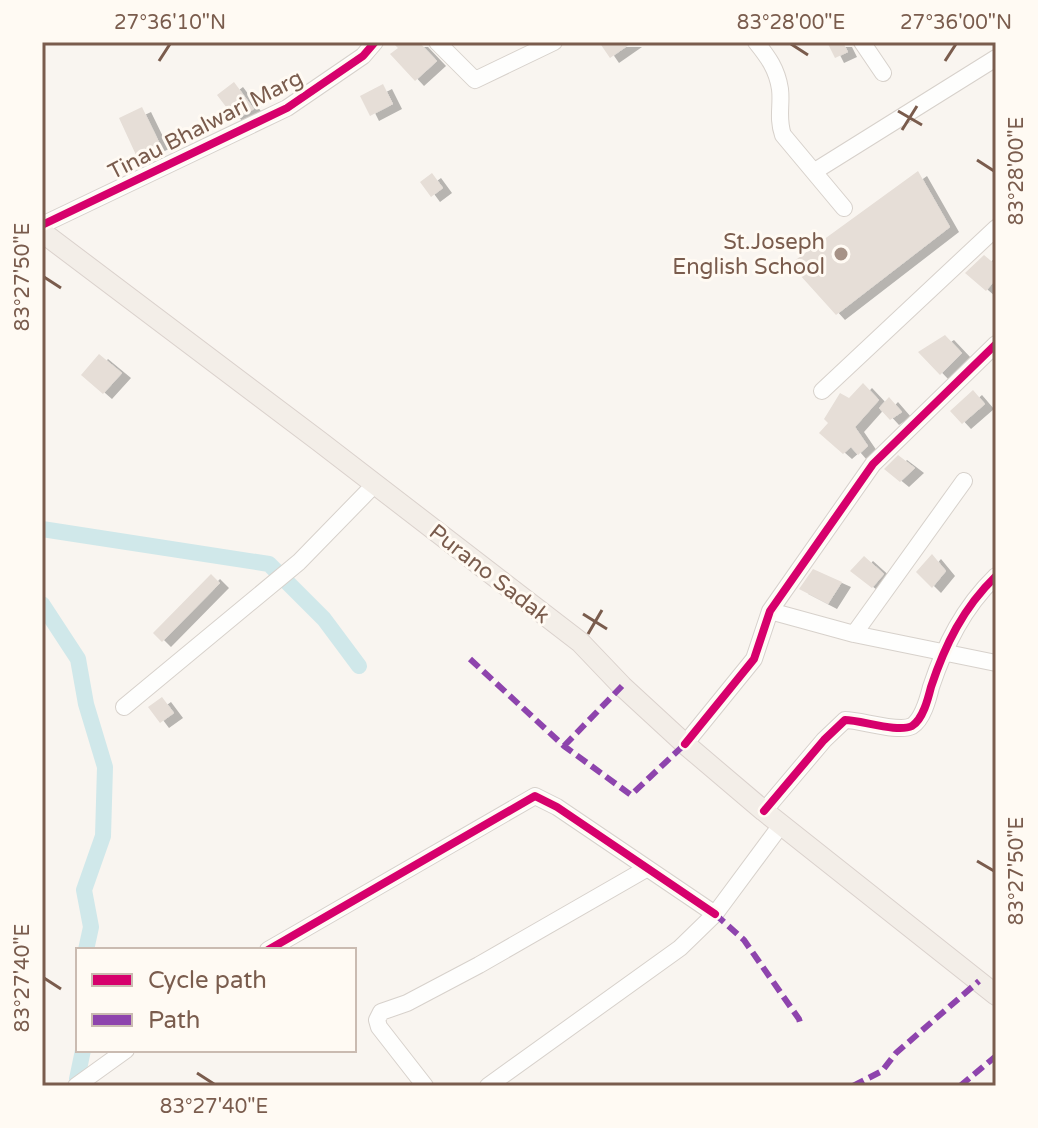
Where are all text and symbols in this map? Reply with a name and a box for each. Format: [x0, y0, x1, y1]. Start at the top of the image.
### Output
text: 27°36'10"N [114, 11, 226, 35]
text: 83°28'00"E [737, 11, 845, 35]
text: 27°36'00"N [900, 11, 1012, 35]
street label: Tinau Bhalwari Marg [104, 65, 307, 185]
text: 83°28'00"E [1005, 117, 1029, 225]
text: 83°27'50"E [11, 223, 35, 331]
place label: St.Joseph English School [672, 229, 825, 280]
marker: St.Joseph English School [832, 245, 850, 263]
street label: Purano Sadak [424, 519, 555, 629]
text: 83°27'50"E [1005, 817, 1029, 925]
text: 83°27'40"E [11, 924, 35, 1032]
legend [76, 948, 356, 1052]
text: Cycle path [148, 966, 267, 995]
text: Path [148, 1006, 201, 1035]
text: 83°27'40"E [160, 1095, 268, 1119]

